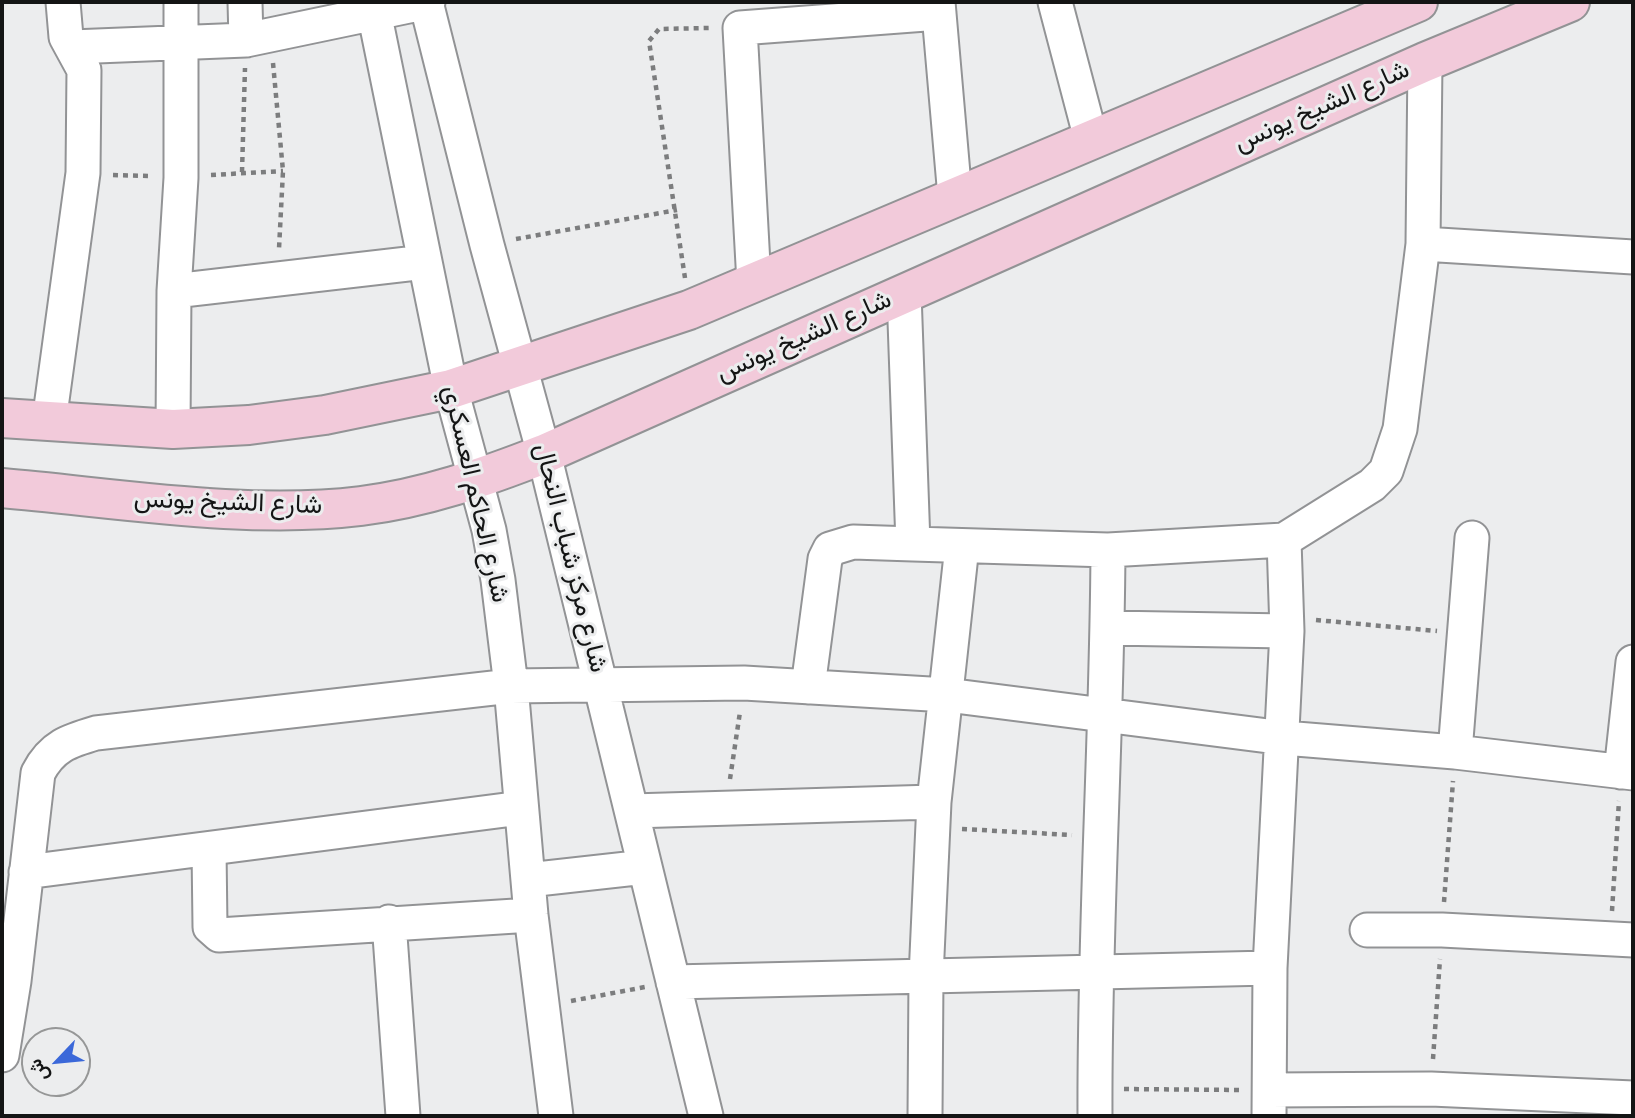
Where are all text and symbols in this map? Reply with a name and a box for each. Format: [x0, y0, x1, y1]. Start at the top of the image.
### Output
street label: شارع الشيخ يونس [1230, 54, 1414, 160]
street label: شارع الشيخ يونس [712, 284, 896, 390]
street label: شارع الحاكم العسكري [435, 382, 515, 606]
street label: شارع مركز شباب النحال [526, 440, 614, 676]
street label: شارع الشيخ يونس [133, 484, 323, 522]
north arrow [21, 1027, 91, 1097]
text: ش [23, 1055, 55, 1086]

